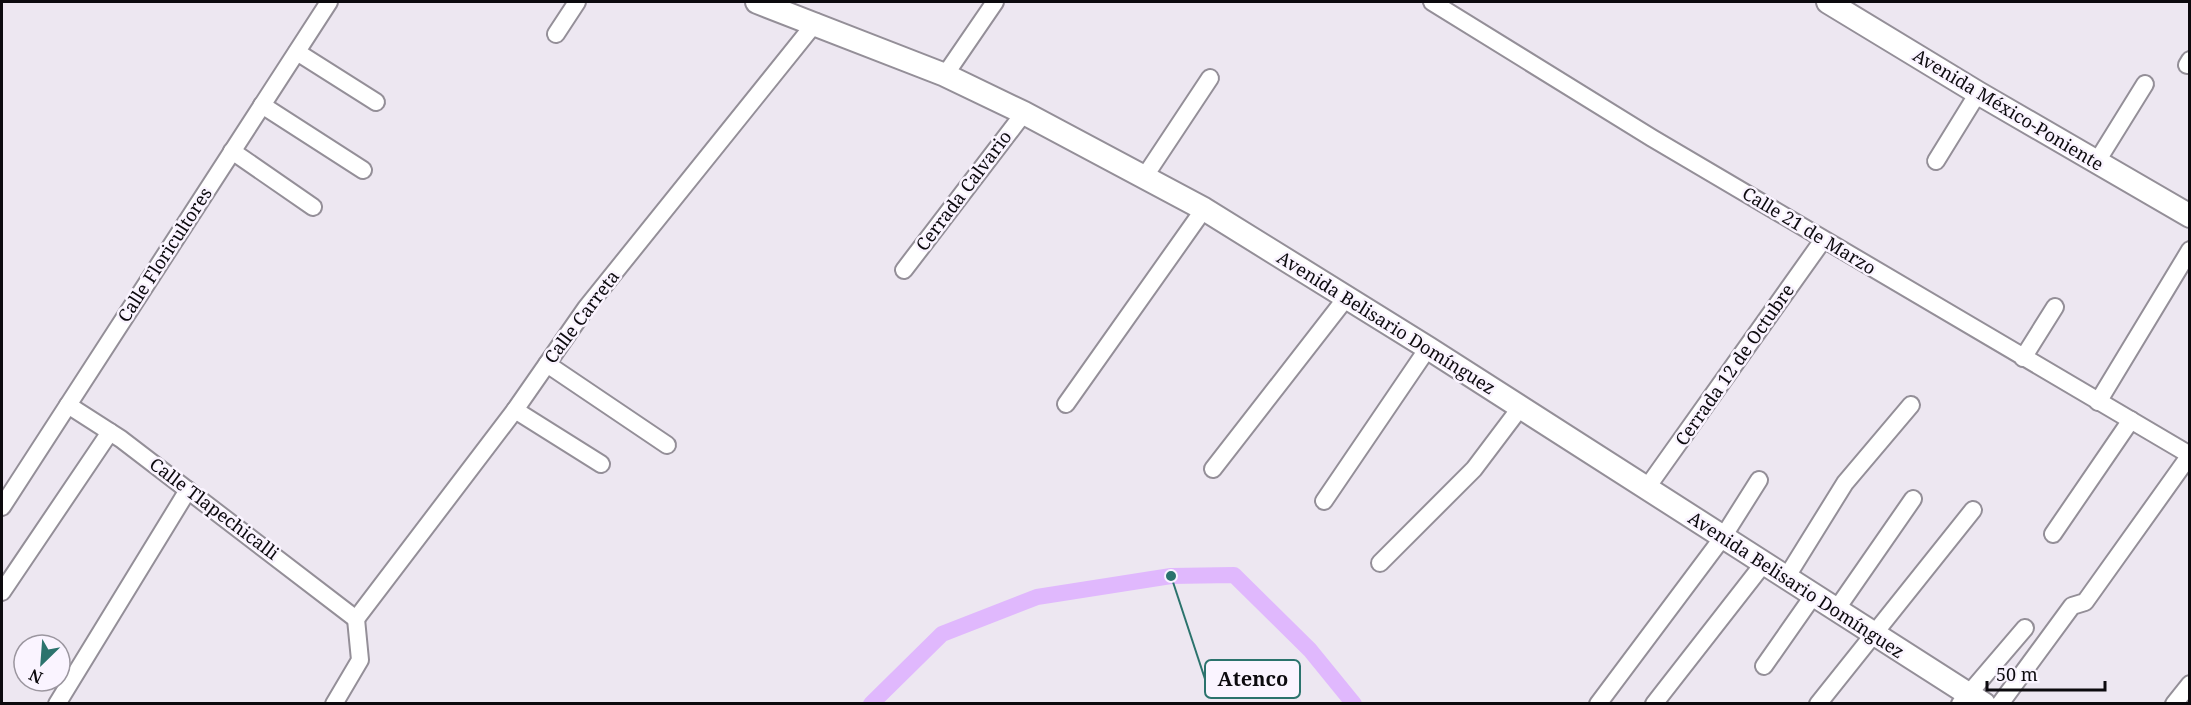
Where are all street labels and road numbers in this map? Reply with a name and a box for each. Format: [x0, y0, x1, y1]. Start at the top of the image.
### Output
street label: Avenida México-Poniente [1909, 43, 2108, 176]
street label: Cerrada Calvario [910, 125, 1016, 256]
street label: Calle 21 de Marzo [1738, 181, 1881, 280]
street label: Calle Floricultores [112, 182, 217, 327]
street label: Avenida Belisario Domínguez [1273, 245, 1500, 399]
street label: Calle Carreta [538, 265, 624, 368]
street label: Cerrada 12 de Octubre [1669, 279, 1799, 450]
street label: Calle Tlapechicalli [145, 452, 284, 565]
street label: Avenida Belisario Domínguez [1684, 505, 1909, 663]

